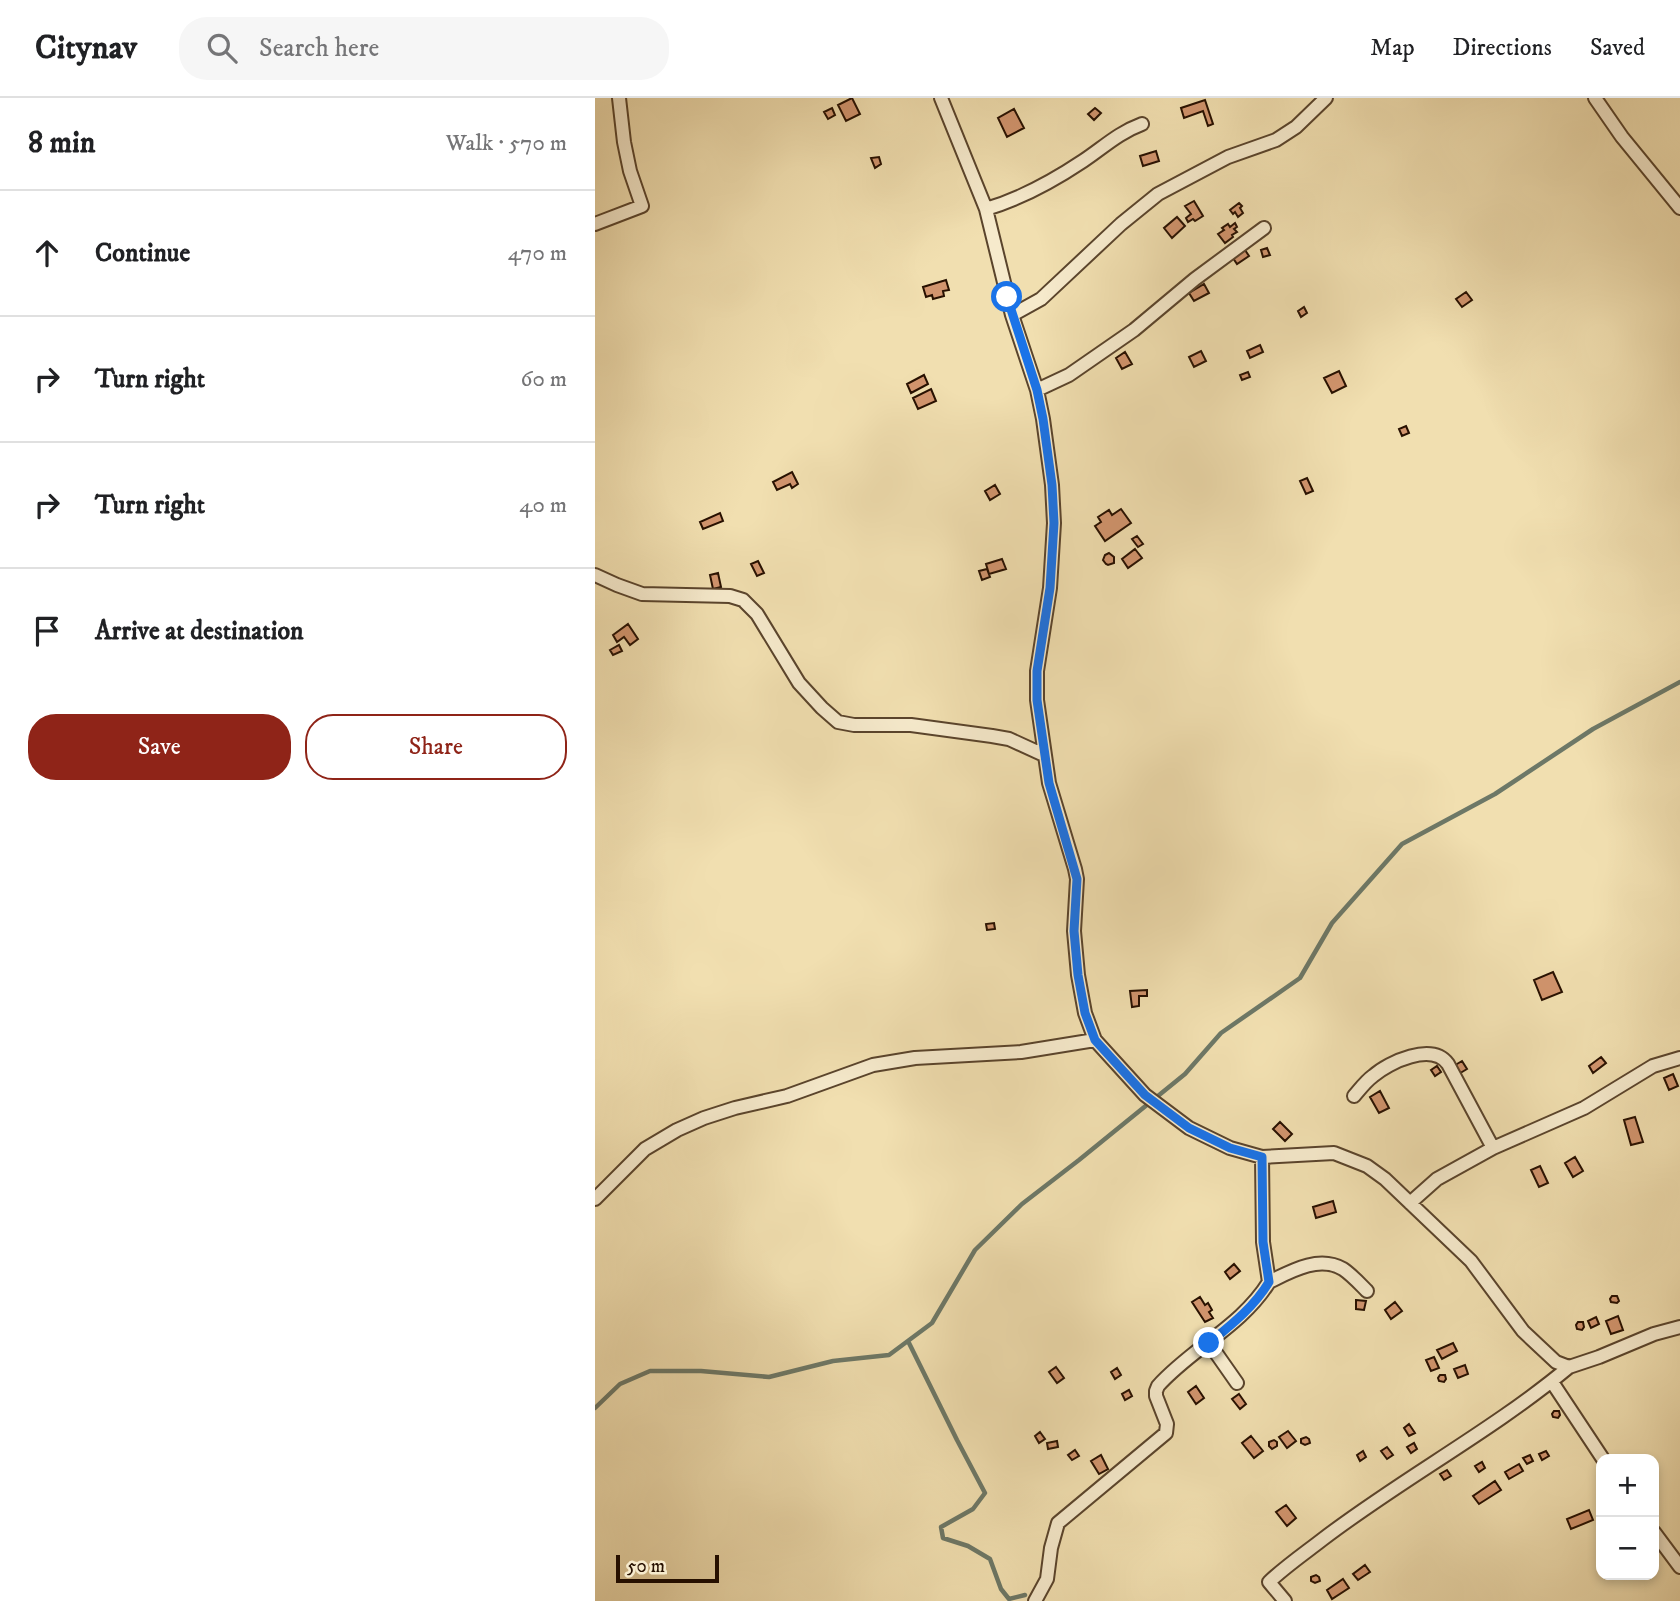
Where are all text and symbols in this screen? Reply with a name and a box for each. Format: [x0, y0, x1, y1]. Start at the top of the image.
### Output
search box [179, 17, 669, 80]
text: Citynav [35, 28, 137, 69]
icon: search [203, 29, 241, 67]
text: Search here [259, 32, 379, 65]
text: Map [1370, 33, 1415, 63]
text: Directions [1453, 33, 1552, 63]
text: Saved [1590, 33, 1645, 63]
text: 8 min [28, 125, 95, 162]
text: Walk · 570 m [446, 129, 567, 158]
icon: ahead [28, 234, 66, 272]
text: Continue [95, 237, 190, 270]
text: 470 m [508, 239, 567, 268]
route start [991, 281, 1022, 312]
icon: right [28, 360, 66, 398]
text: Turn right [95, 363, 205, 396]
text: 60 m [520, 365, 567, 394]
icon: right [28, 486, 66, 524]
text: Turn right [95, 489, 205, 522]
text: 40 m [519, 491, 567, 520]
icon: arrive [28, 612, 66, 650]
text: Arrive at destination [95, 615, 304, 648]
button: Save [28, 714, 291, 780]
button: Share [305, 714, 567, 780]
route end [1193, 1327, 1224, 1358]
map controls [1596, 1454, 1659, 1580]
button: + [1596, 1454, 1659, 1517]
button: − [1596, 1517, 1659, 1580]
scale bar [616, 1552, 719, 1584]
text: 50 m [627, 1555, 665, 1578]

